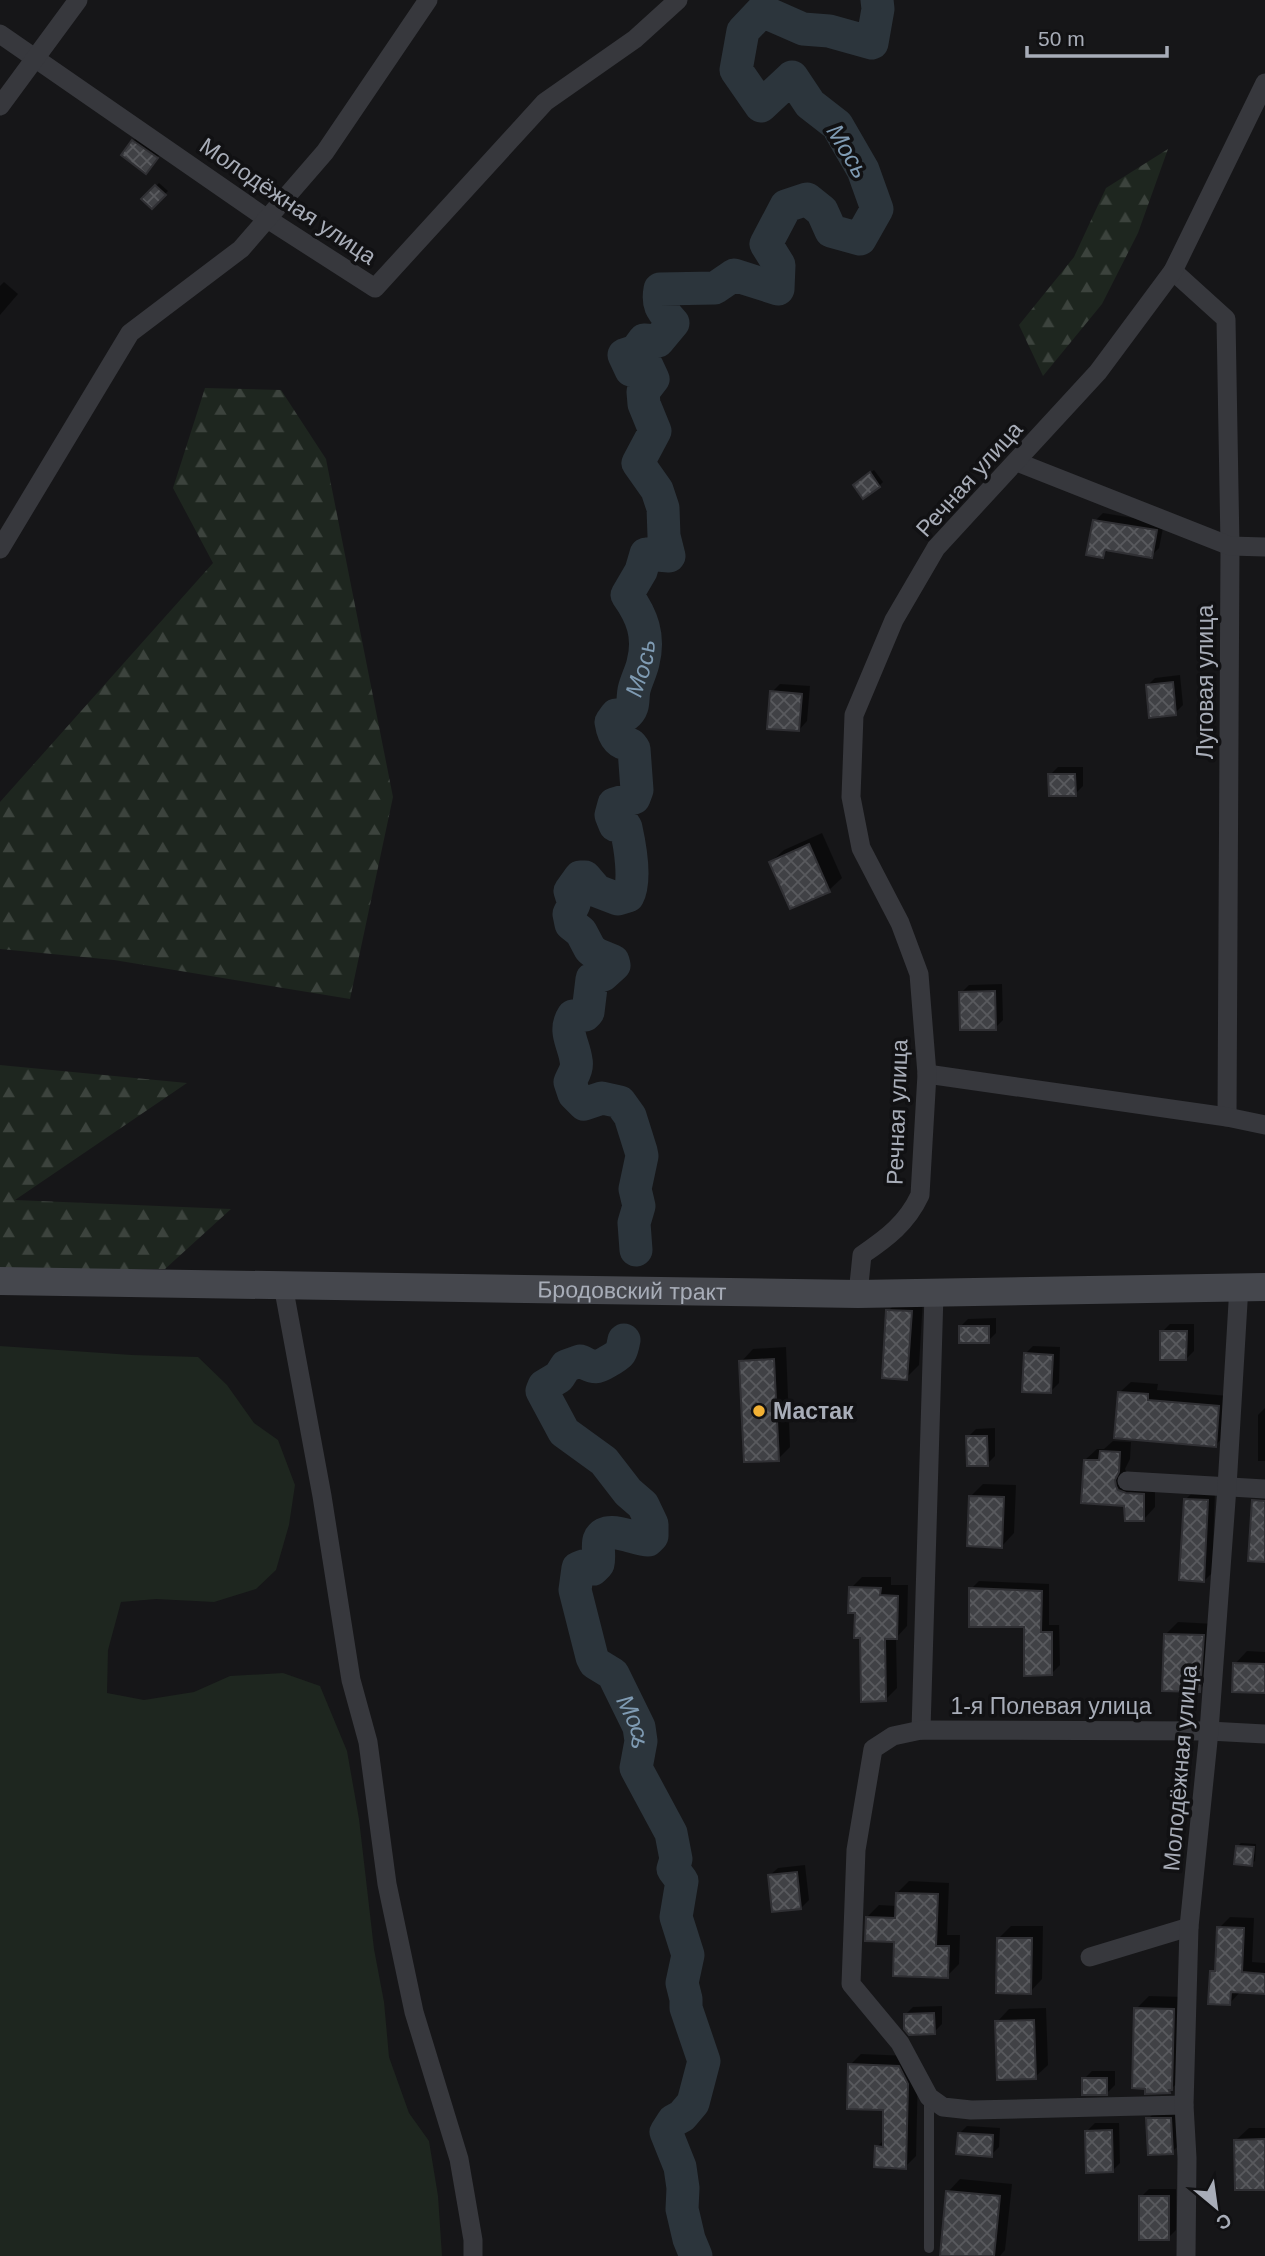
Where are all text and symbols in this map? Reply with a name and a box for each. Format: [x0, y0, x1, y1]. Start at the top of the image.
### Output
scale bar [1027, 14, 1167, 58]
text: 50 m [1038, 27, 1085, 50]
water label: Мось [822, 119, 874, 183]
street label: Молодёжная улица [195, 132, 381, 270]
street label: Речная улица [911, 416, 1028, 542]
street label: Луговая улица [1192, 605, 1218, 759]
water label: Мось [619, 639, 659, 700]
street label: Речная улица [881, 1038, 913, 1185]
street label: Бродовский тракт [537, 1276, 727, 1305]
place label: Мастак [773, 1398, 854, 1424]
marker: Мастак [751, 1403, 767, 1419]
street label: Молодёжная улица [1158, 1664, 1202, 1872]
water label: Мось [612, 1690, 655, 1753]
street label: 1-я Полевая улица [950, 1693, 1152, 1719]
north arrow [1181, 2172, 1251, 2242]
text: С [1213, 2209, 1235, 2234]

